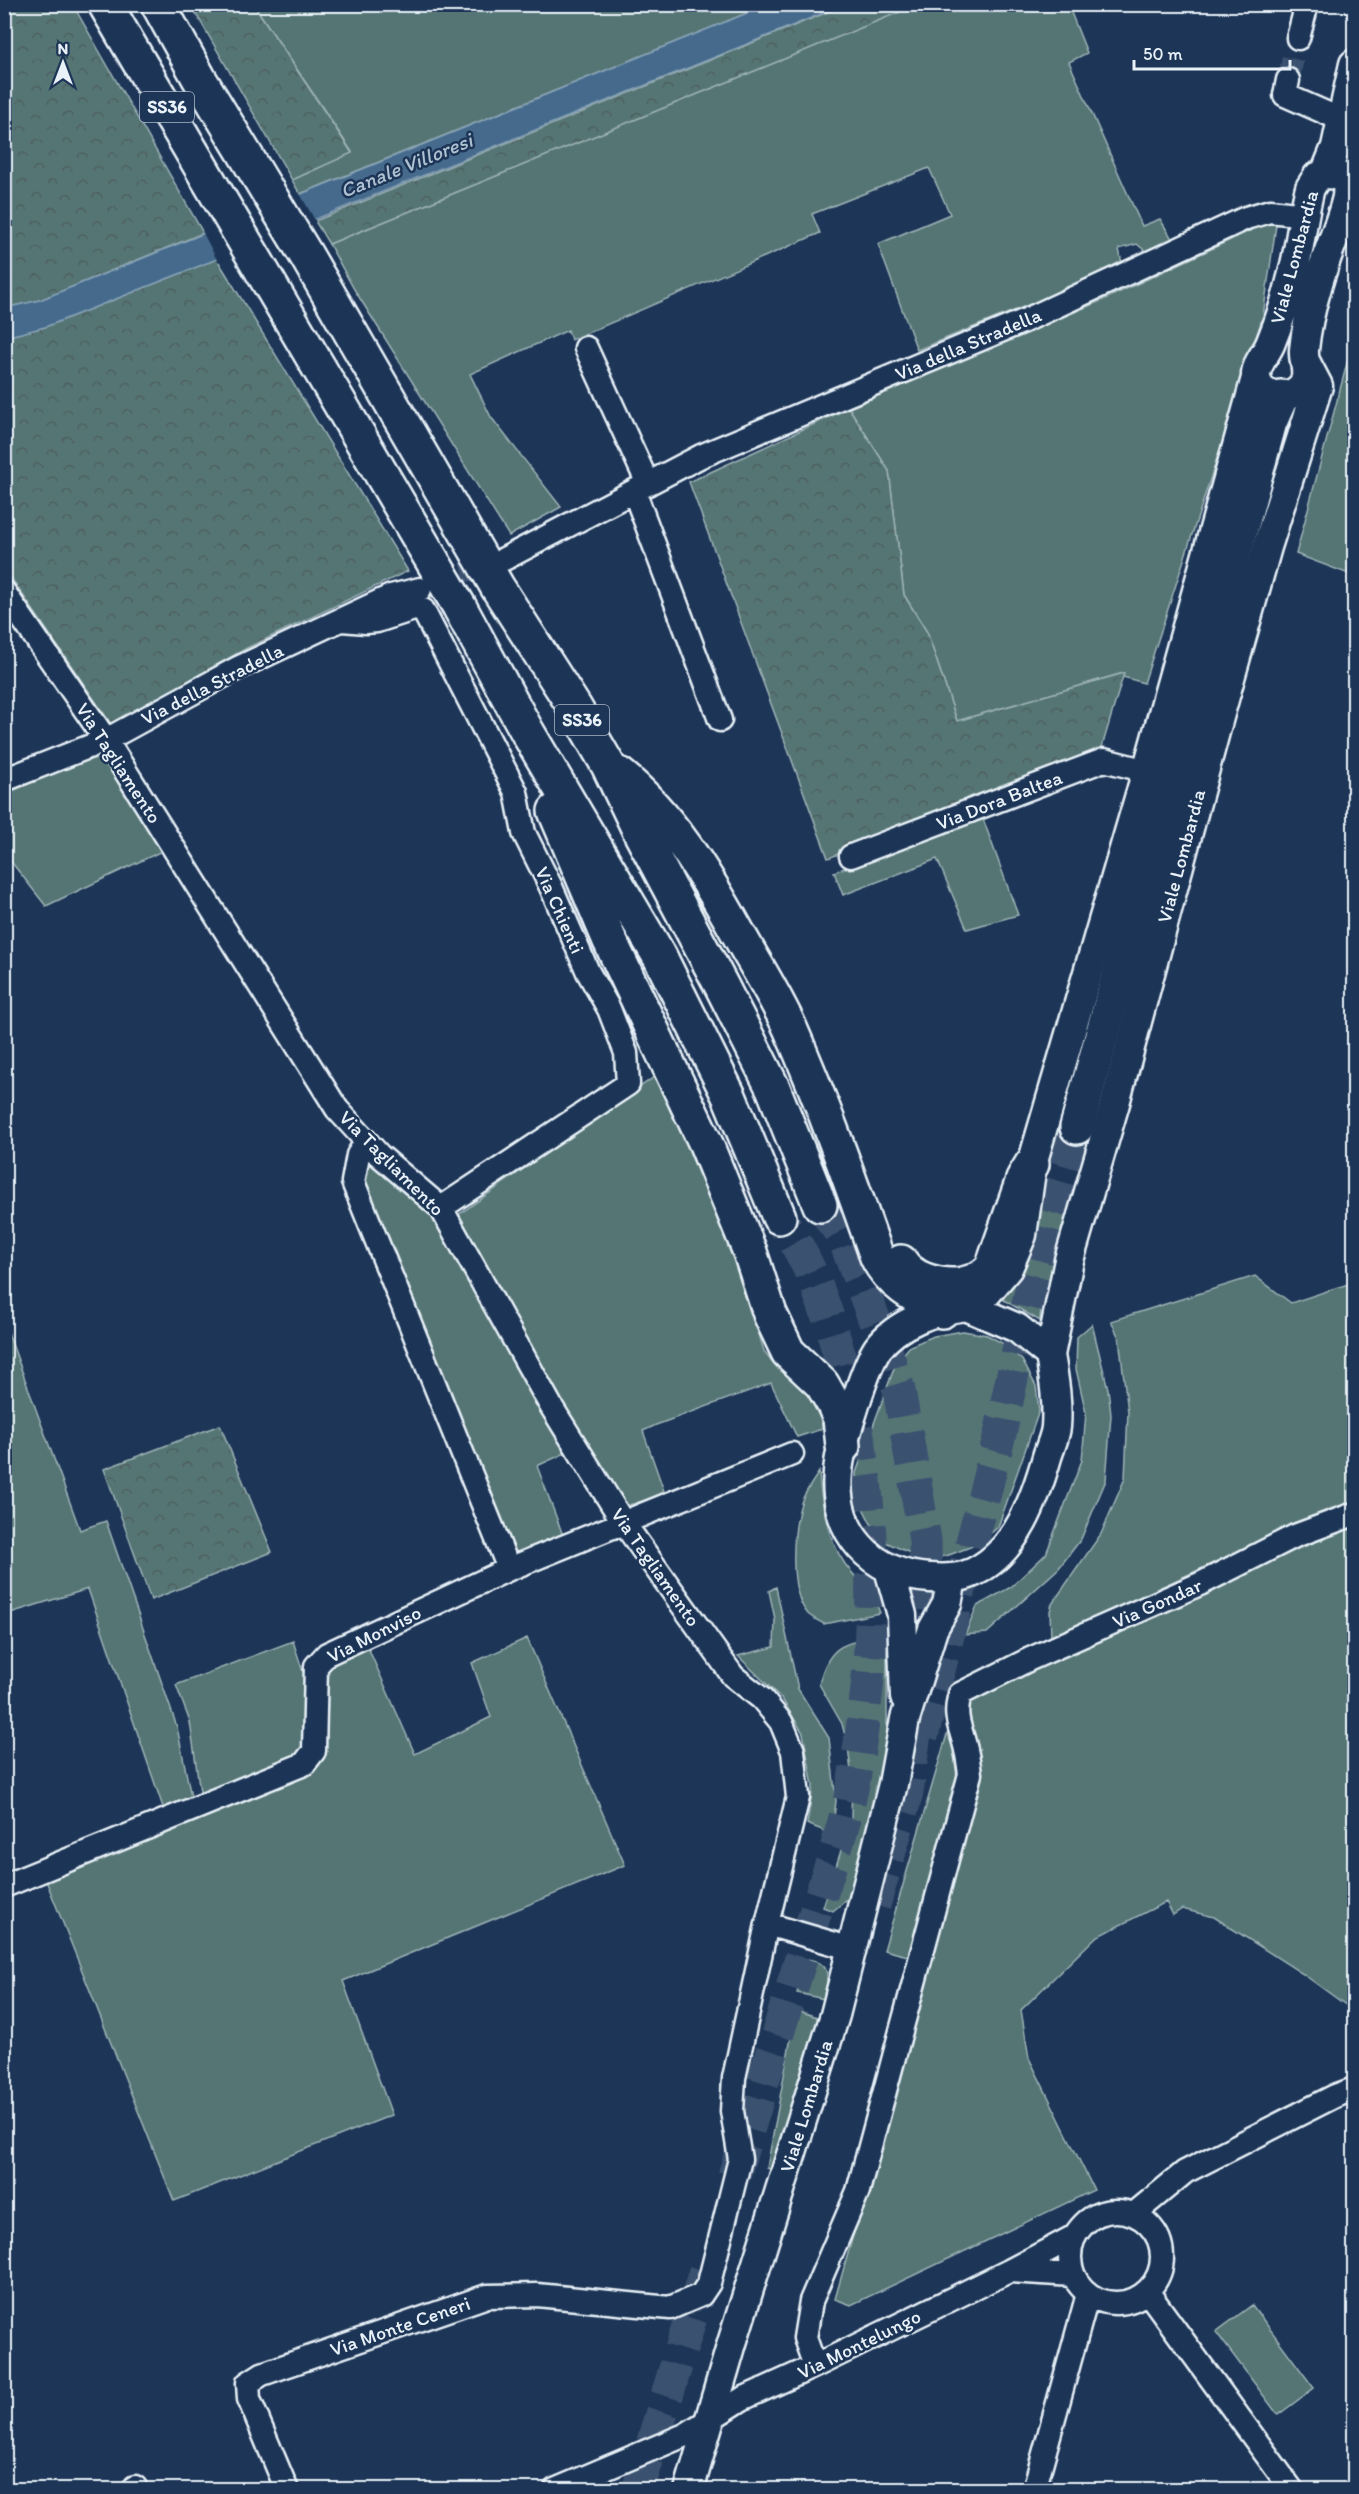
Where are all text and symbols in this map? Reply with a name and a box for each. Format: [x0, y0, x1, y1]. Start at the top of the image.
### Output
north arrow [33, 33, 93, 93]
scale bar [1134, 33, 1290, 71]
text: N [58, 39, 68, 58]
text: 50 m [1143, 43, 1183, 65]
road number: SS36 [140, 92, 194, 122]
water label: Canale Villoresi [336, 126, 478, 203]
street label: Viale Lombardia [1265, 187, 1324, 326]
street label: Via della Stradella [891, 302, 1045, 386]
street label: Via della Stradella [137, 638, 288, 730]
street label: Via Tagliamento [71, 698, 167, 828]
road number: SS36 [555, 705, 609, 735]
street label: Via Dora Baltea [933, 765, 1066, 835]
street label: Viale Lombardia [1152, 786, 1211, 925]
street label: Via Chienti [530, 863, 590, 957]
street label: Via Tagliamento [334, 1105, 450, 1221]
street label: Via Tagliamento [606, 1503, 706, 1631]
street label: Via Gondar [1108, 1573, 1206, 1633]
street label: Via Monviso [323, 1600, 425, 1668]
street label: Viale Lombardia [774, 2036, 838, 2175]
street label: Via Monte Ceneri [327, 2291, 473, 2361]
street label: Via Montelungo [793, 2304, 925, 2384]

